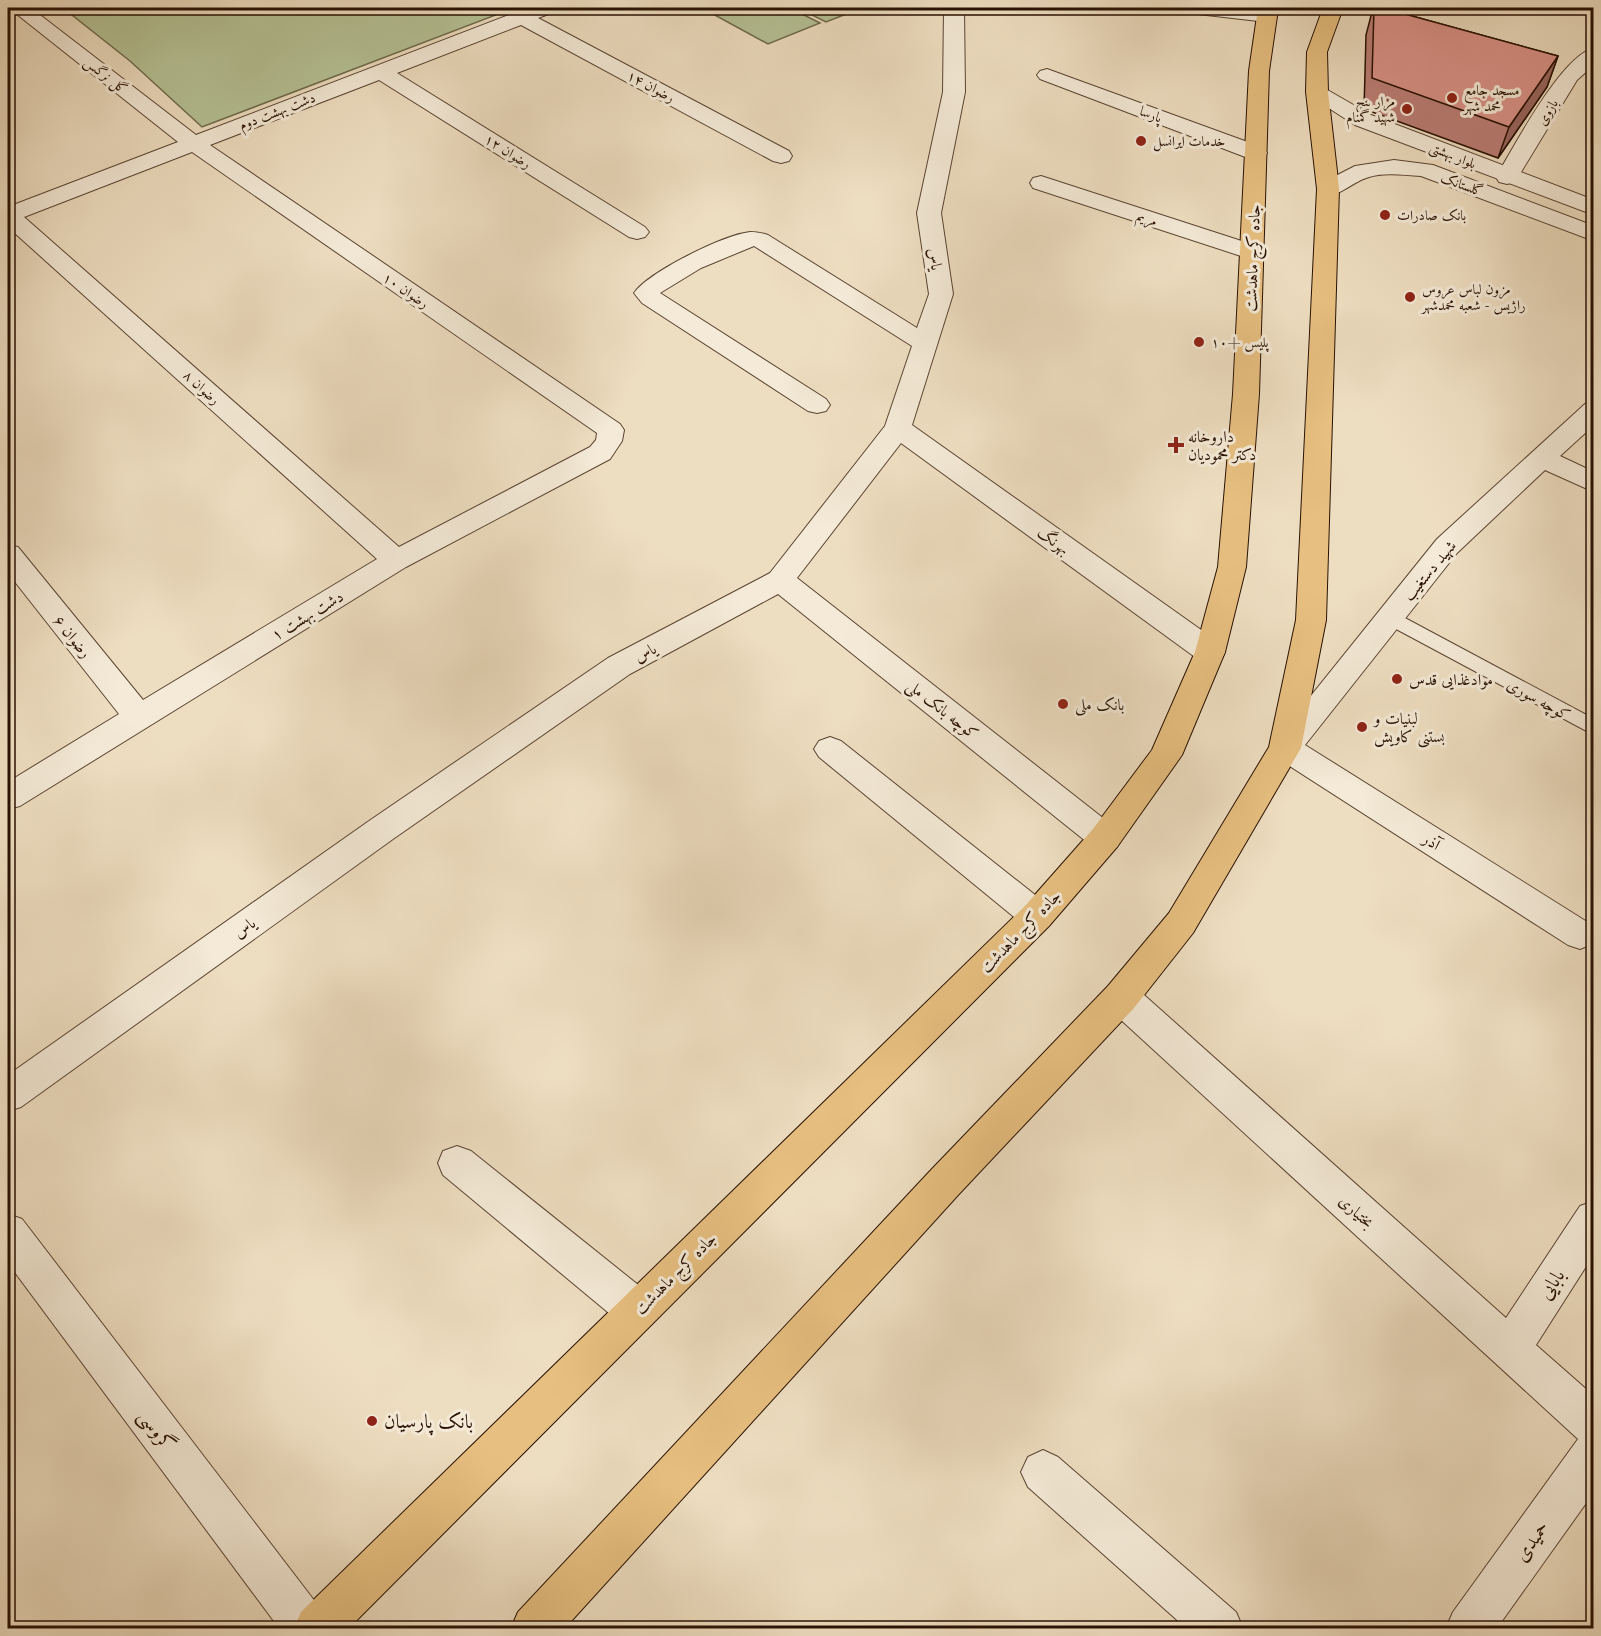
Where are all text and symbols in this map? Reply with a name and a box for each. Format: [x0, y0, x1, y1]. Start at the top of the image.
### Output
street label: گل نرگس [79, 53, 131, 99]
street label: رضوان ۱۴ [624, 69, 677, 106]
place label: مسجد جامع محمد شهر [1462, 84, 1519, 116]
street label: دشت بهشت دوم [237, 91, 319, 138]
marker: مسجد جامع محمد شهر [1445, 91, 1459, 105]
place label: مزار پنج شهید گمنام [1346, 95, 1395, 130]
street label: بازوی [1535, 97, 1562, 129]
marker: مزار پنج شهید گمنام [1400, 102, 1414, 116]
street label: پارسا [1136, 104, 1165, 129]
street label: رضوان ۱۲ [481, 132, 533, 172]
marker: خدمات ایرانسل [1134, 134, 1148, 148]
place label: خدمات ایرانسل [1153, 135, 1225, 152]
street label: بلوار بهشتی [1427, 140, 1478, 174]
street label: گلستانک [1439, 169, 1485, 199]
street label: جاده کرج ماهدشت [1242, 204, 1269, 312]
marker: بانک صادرات [1378, 208, 1392, 222]
place label: بانک صادرات [1397, 208, 1466, 224]
street label: مریم [1133, 209, 1159, 234]
street label: یاس [923, 247, 944, 273]
street label: رضوان ۱۰ [380, 271, 431, 312]
place label: مزون لباس عروس راژیس - شعبه محمدشهر [1420, 283, 1526, 315]
marker: مزون لباس عروس راژیس - شعبه محمدشهر [1403, 290, 1417, 304]
marker: پلیس +۱۰ [1192, 335, 1206, 349]
place label: پلیس +۱۰ [1211, 336, 1270, 353]
street label: رضوان ۸ [180, 368, 222, 408]
place label: داروخانه دکتر محمودیان [1188, 430, 1256, 465]
marker: داروخانه دکتر محمودیان [1169, 438, 1183, 452]
street label: بهرنگ [1033, 522, 1074, 559]
street label: شهید دستغیب [1401, 538, 1461, 605]
street label: دشت بهشت ۱ [269, 589, 347, 645]
street label: رضوان ۶ [49, 613, 93, 662]
street label: یاس [632, 641, 661, 667]
marker: موادغذایی قدس [1390, 672, 1404, 686]
place label: موادغذایی قدس [1409, 673, 1493, 690]
street label: کوچه بانک ملی [902, 676, 982, 745]
street label: کوچه سوری [1503, 676, 1573, 726]
place label: بانک ملی [1075, 696, 1124, 716]
marker: بانک ملی [1056, 697, 1070, 711]
place label: لبنیات و بستنی کاویش [1372, 712, 1445, 748]
marker: لبنیات و بستنی کاویش [1355, 720, 1369, 734]
street label: آذر [1418, 828, 1445, 855]
street label: جاده کرج ماهدشت [977, 887, 1068, 980]
street label: یاس [231, 915, 260, 942]
street label: بختیاری [1335, 1193, 1376, 1233]
street label: جاده کرج ماهدشت [631, 1229, 724, 1322]
street label: بابایی [1536, 1266, 1571, 1305]
street label: گروسی [131, 1404, 181, 1458]
place label: بانک پارسیان [384, 1411, 473, 1436]
marker: بانک پارسیان [365, 1414, 379, 1428]
street label: حمیدی [1512, 1518, 1554, 1566]

